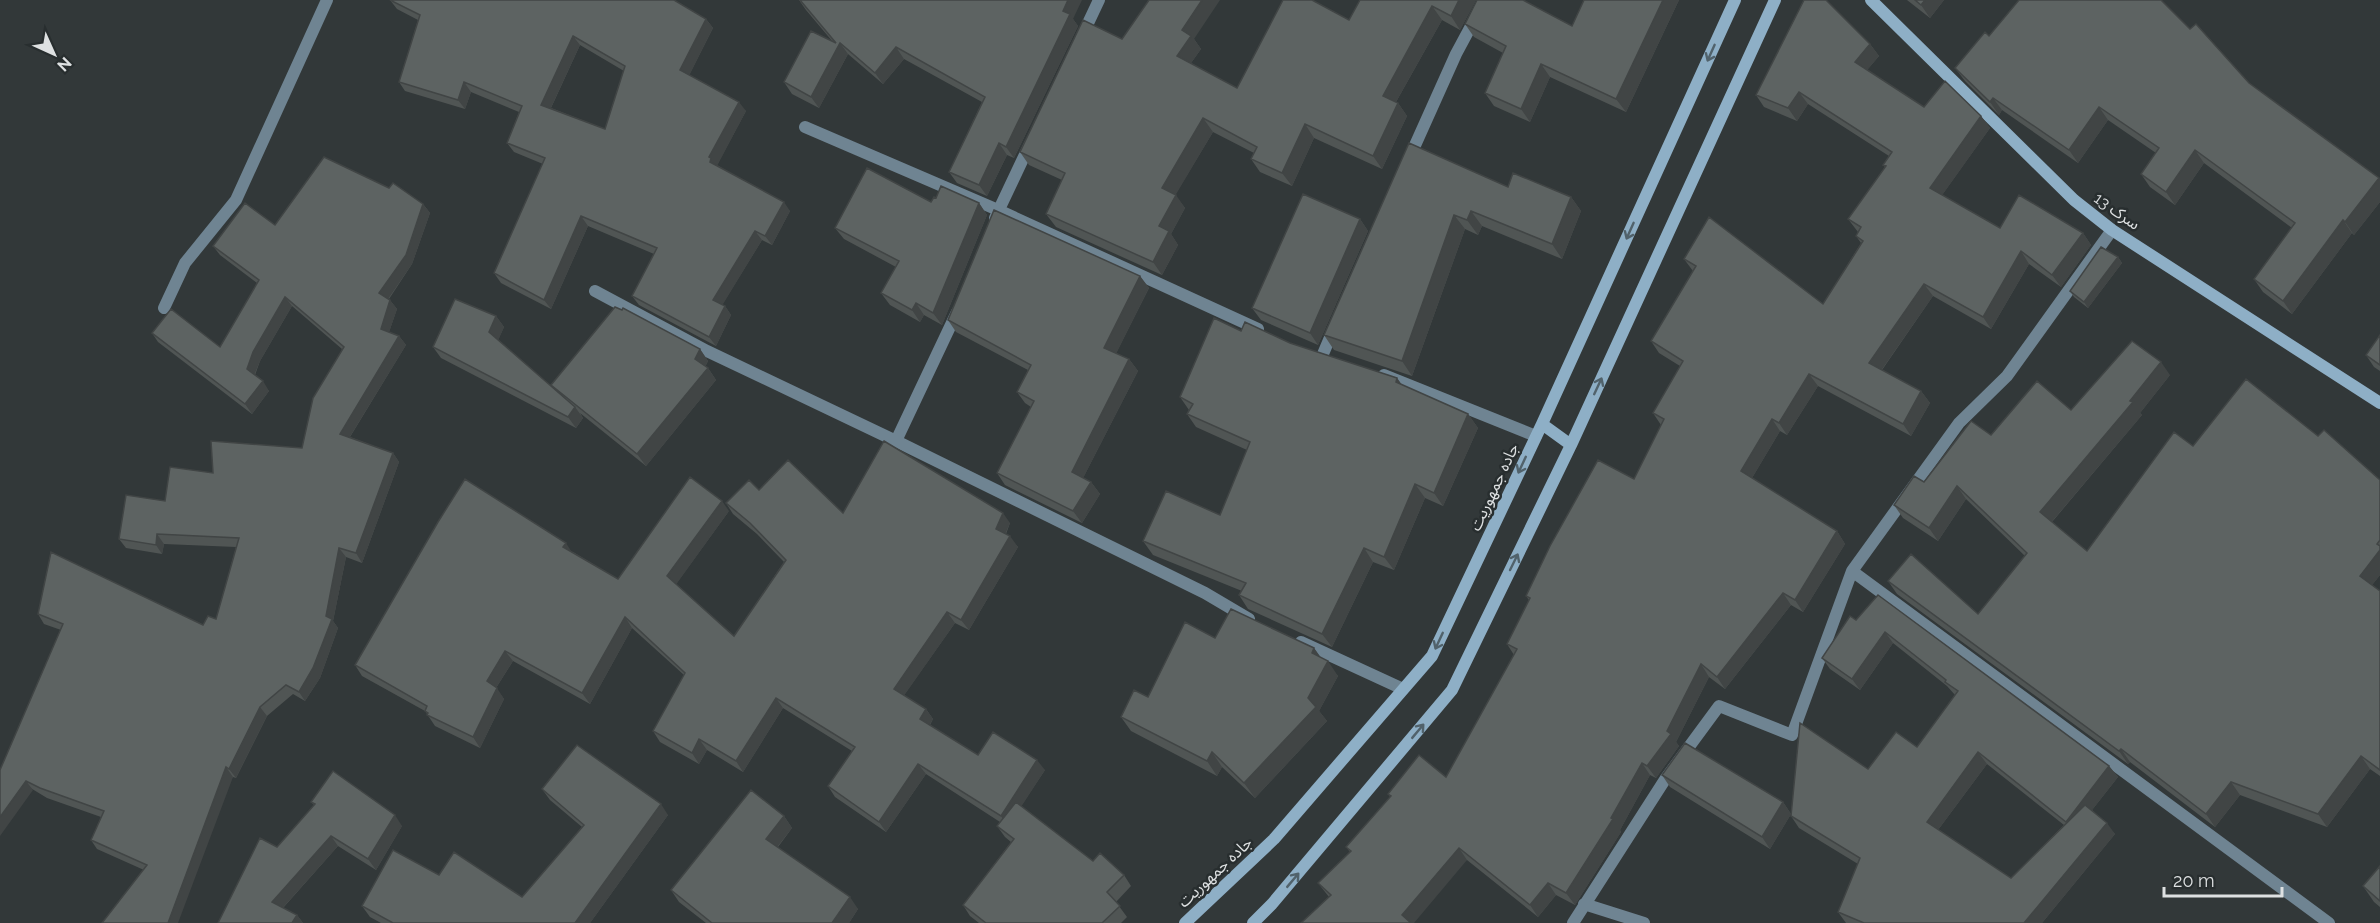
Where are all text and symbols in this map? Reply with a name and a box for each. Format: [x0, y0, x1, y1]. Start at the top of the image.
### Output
north arrow [24, 24, 84, 84]
one-way arrow [1704, 44, 1716, 62]
text: N [53, 53, 75, 75]
street label: سرک 13 [2090, 188, 2144, 234]
one-way arrow [1624, 221, 1635, 239]
one-way arrow [1593, 378, 1604, 396]
street label: جاده جمهوریت [1465, 440, 1523, 534]
one-way arrow [1516, 456, 1528, 474]
one-way arrow [1509, 554, 1521, 572]
one-way arrow [1432, 632, 1444, 650]
one-way arrow [1412, 723, 1425, 739]
street label: جاده جمهوریت [1174, 833, 1256, 911]
scale bar [2164, 860, 2282, 898]
text: 20 m [2173, 870, 2215, 891]
one-way arrow [1286, 872, 1299, 888]

